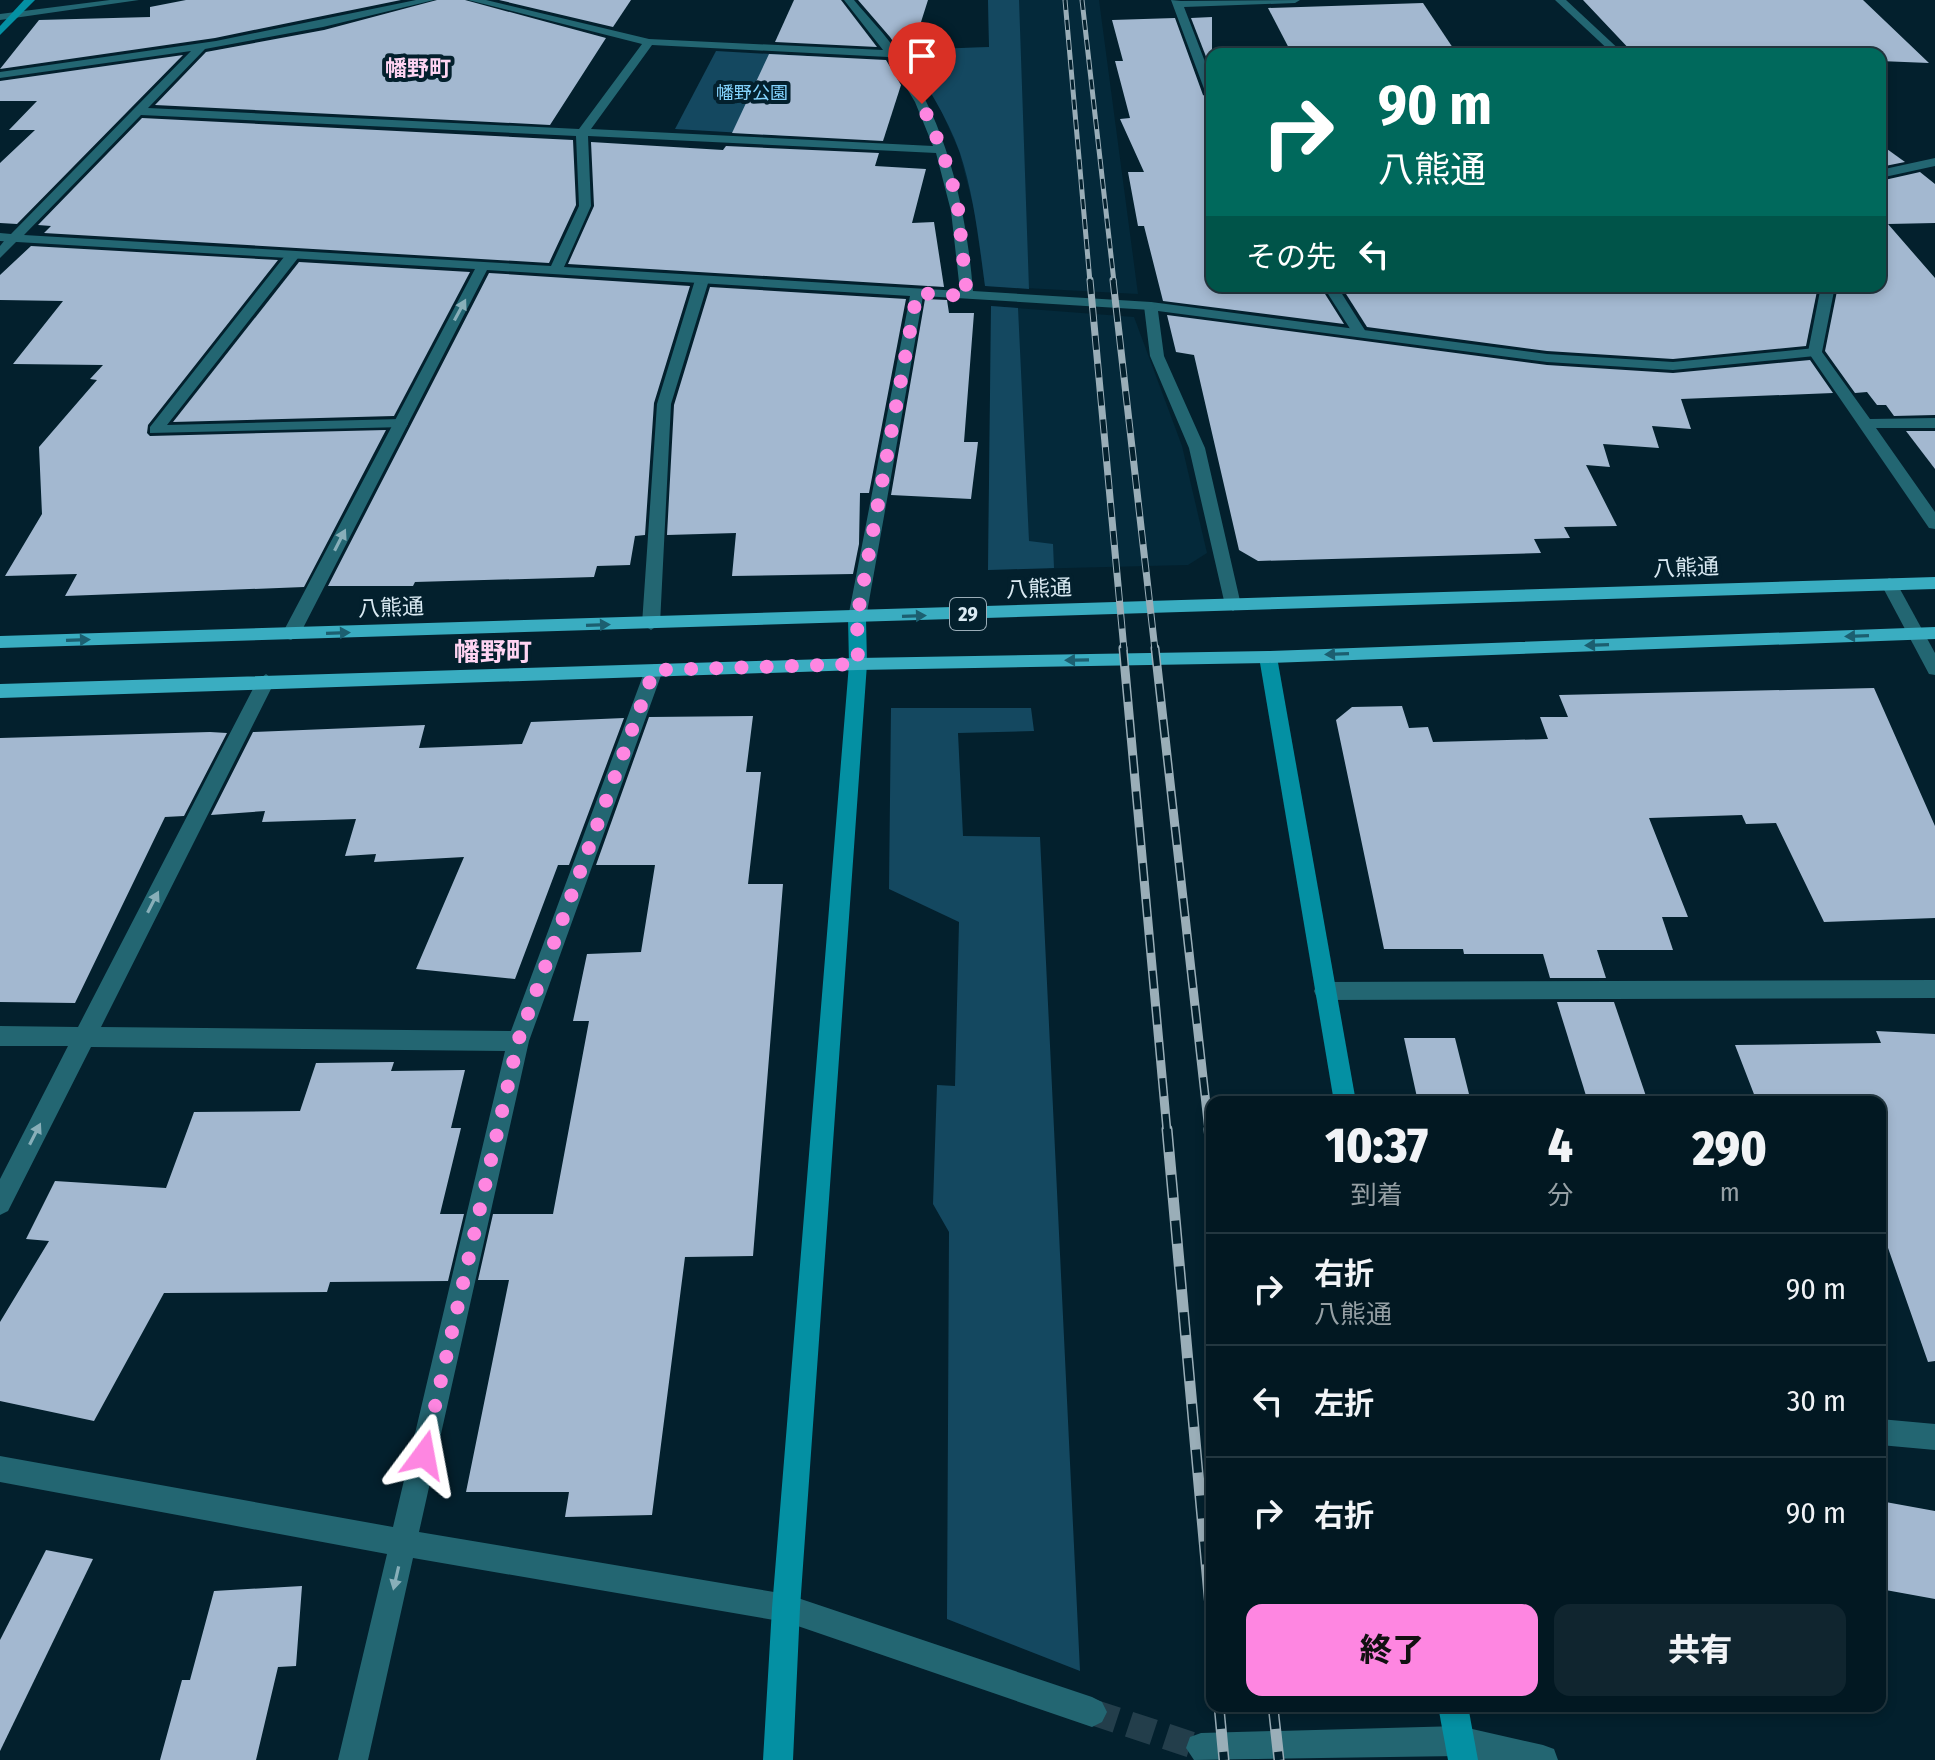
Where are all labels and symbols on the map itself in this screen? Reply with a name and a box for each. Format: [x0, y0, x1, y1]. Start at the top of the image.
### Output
pin [888, 22, 956, 104]
district label: 幡野町 [385, 55, 451, 82]
park label: 幡野公園 [716, 82, 788, 104]
one-way arrow [454, 298, 467, 321]
one-way arrow [334, 529, 347, 552]
street label: 八熊通 [1653, 553, 1719, 582]
street label: 八熊通 [1006, 574, 1072, 603]
street label: 八熊通 [358, 593, 424, 622]
road number: 29 [950, 598, 986, 630]
one-way arrow [902, 610, 927, 623]
one-way arrow [586, 619, 611, 632]
one-way arrow [326, 627, 351, 639]
one-way arrow [1844, 629, 1869, 642]
one-way arrow [66, 634, 91, 647]
district label: 幡野町 [454, 637, 532, 668]
one-way arrow [1584, 639, 1609, 652]
one-way arrow [1324, 648, 1349, 661]
one-way arrow [1064, 654, 1089, 666]
one-way arrow [147, 891, 160, 914]
one-way arrow [29, 1122, 42, 1145]
position arrow [382, 1413, 466, 1497]
one-way arrow [389, 1566, 401, 1591]

